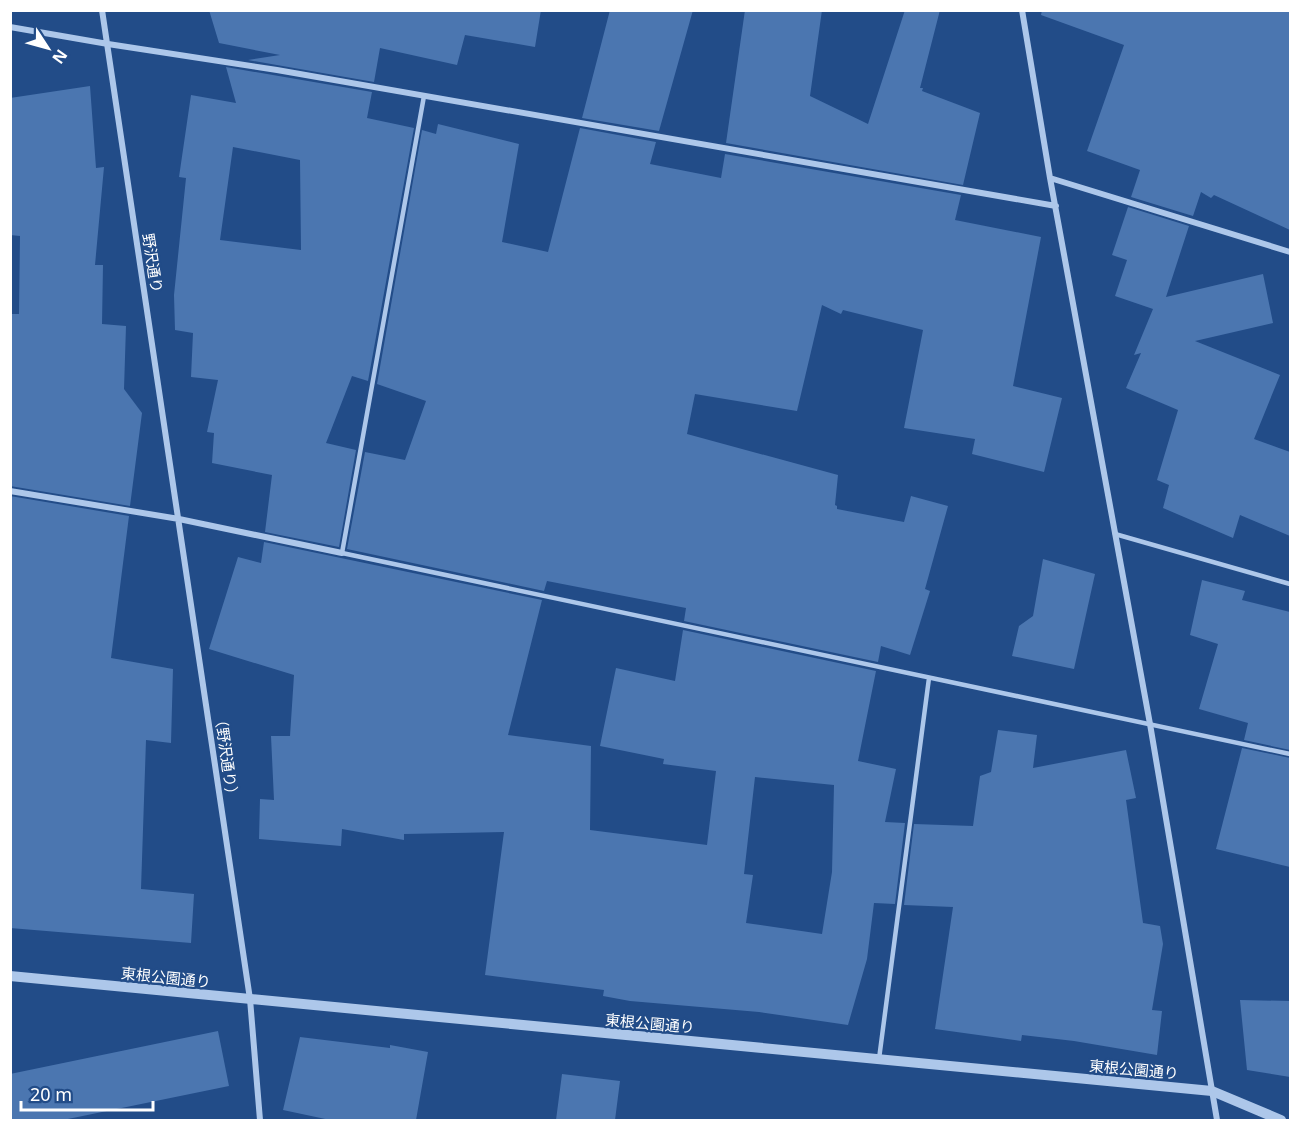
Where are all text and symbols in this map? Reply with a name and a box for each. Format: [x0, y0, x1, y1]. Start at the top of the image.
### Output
north arrow [18, 18, 78, 78]
text: N [47, 45, 73, 69]
street label: 野沢通り [138, 232, 168, 294]
street label: （野沢通り） [211, 711, 243, 803]
street label: 東根公園通り [120, 962, 212, 992]
street label: 東根公園通り [604, 1009, 696, 1037]
street label: 東根公園通り [1088, 1055, 1180, 1083]
scale bar [21, 1074, 153, 1112]
text: 20 m [30, 1082, 72, 1106]

